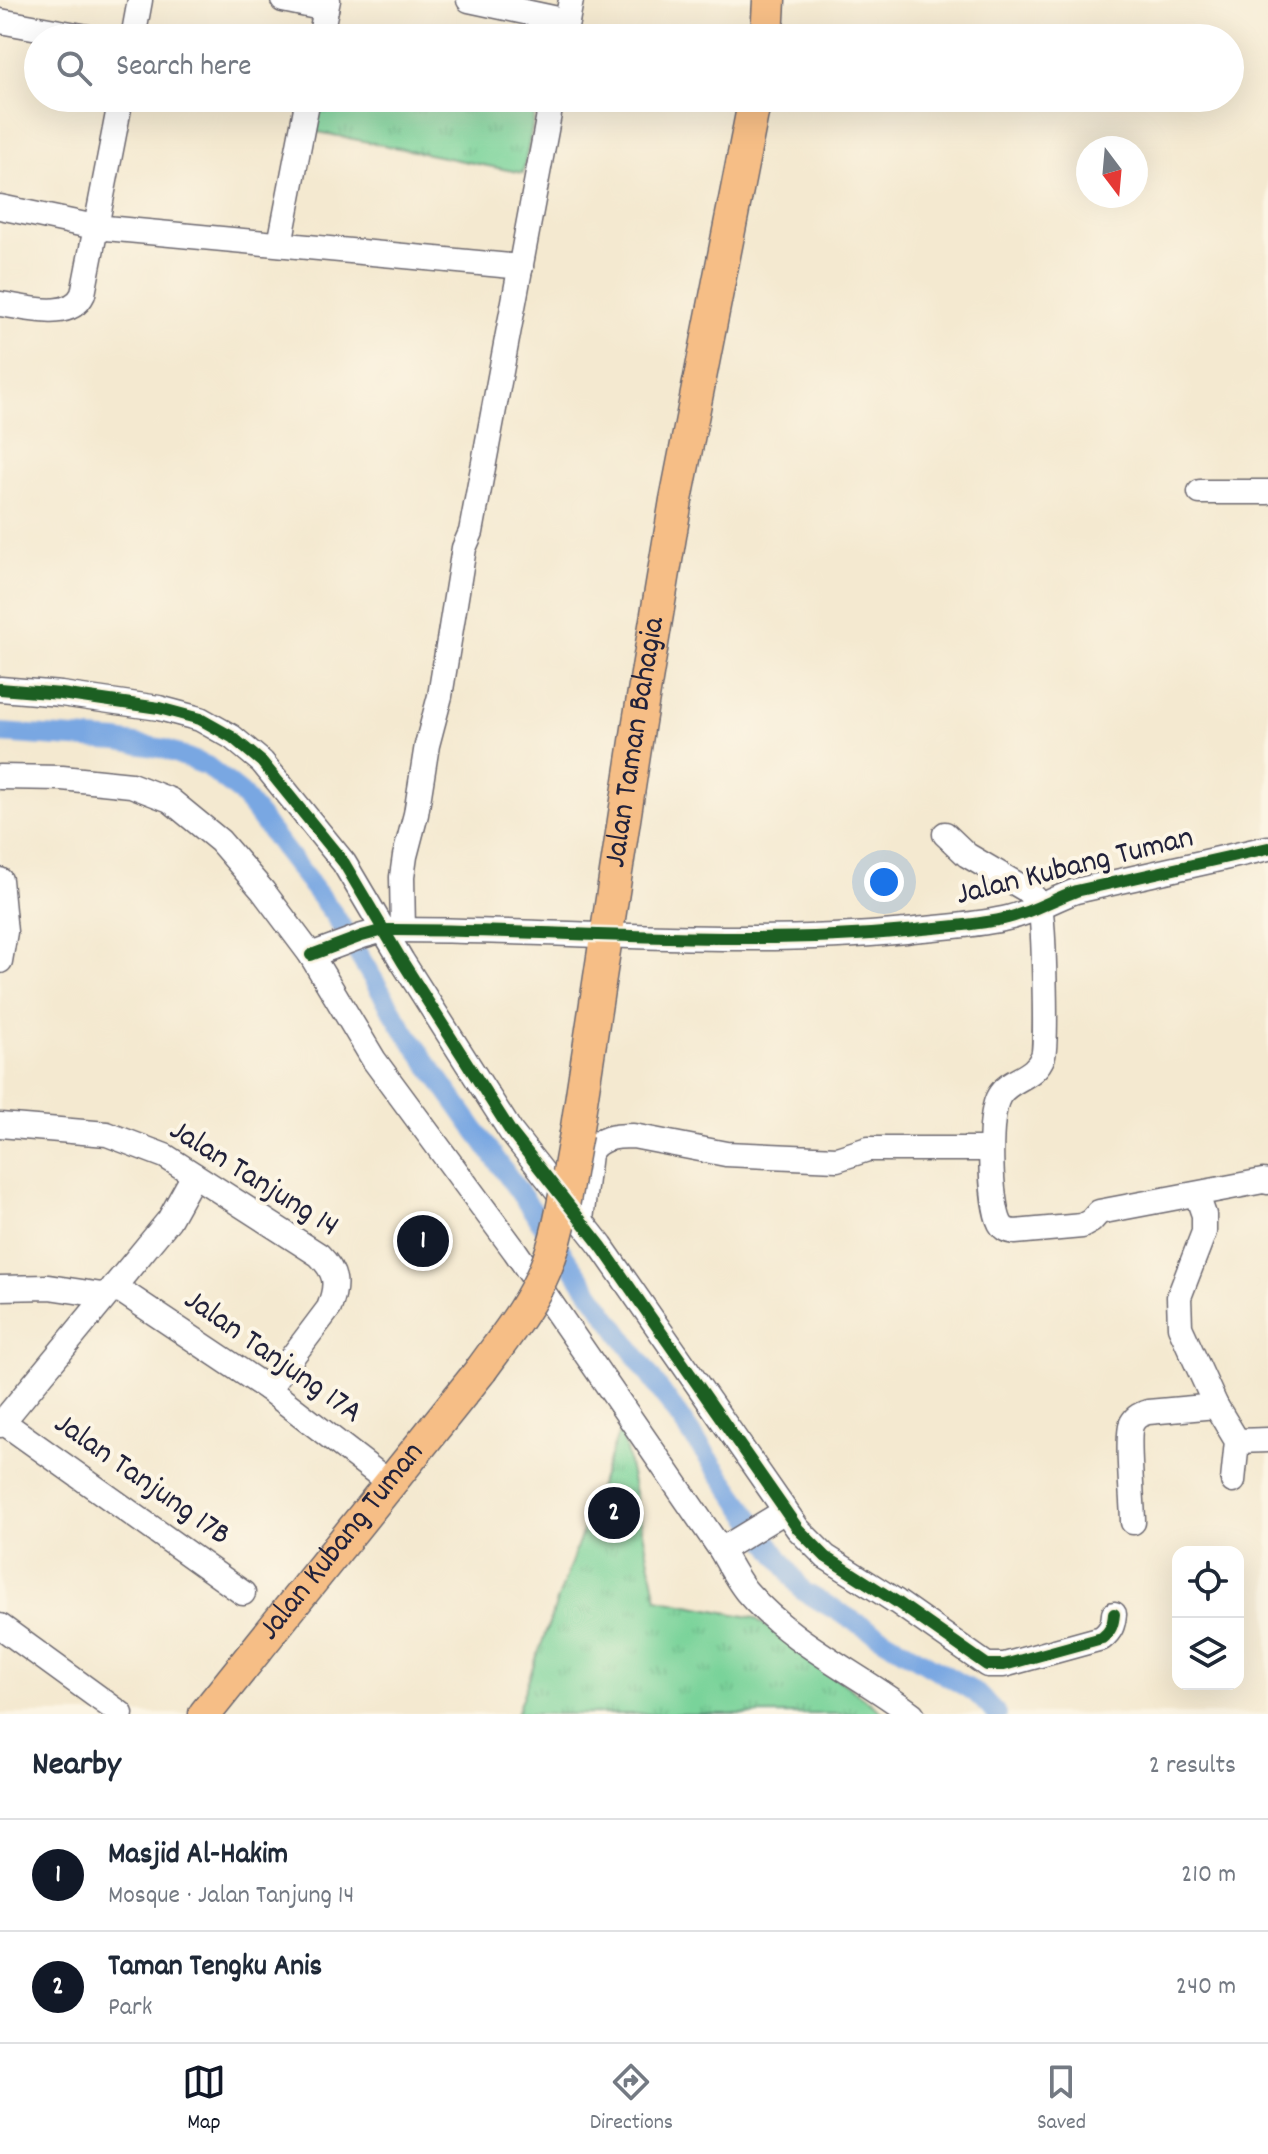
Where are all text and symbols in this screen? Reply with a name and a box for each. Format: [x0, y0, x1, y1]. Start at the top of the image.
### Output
search box [24, 24, 1244, 112]
icon: search [52, 46, 96, 90]
text: Search here [116, 47, 252, 90]
north arrow [1076, 136, 1148, 208]
street label: Jalan Taman Bahagia [594, 613, 679, 871]
street label: Jalan Kubang Tuman [951, 816, 1199, 920]
your location [864, 862, 904, 902]
street label: Jalan Tanjung 14 [159, 1109, 347, 1251]
pin: 1 [397, 1211, 449, 1271]
street label: Jalan Tanjung 17A [173, 1279, 371, 1437]
street label: Jalan Tanjung 17B [43, 1403, 239, 1559]
street label: Jalan Kubang Tuman [249, 1433, 437, 1652]
pin: 2 [588, 1483, 640, 1543]
map controls [1172, 1546, 1244, 1690]
button: locate [1172, 1546, 1244, 1618]
button: layers [1172, 1618, 1244, 1690]
text: Nearby [32, 1742, 121, 1791]
text: 2 results [1149, 1748, 1236, 1785]
text: Masjid Al-Hakim [108, 1835, 288, 1878]
text: 1 [55, 1857, 61, 1894]
text: 210 m [1181, 1857, 1236, 1894]
text: Mosque · Jalan Tanjung 14 [108, 1878, 354, 1915]
text: Taman Tengku Anis [108, 1947, 322, 1990]
text: 2 [52, 1969, 64, 2006]
text: 240 m [1176, 1969, 1236, 2006]
text: Park [108, 1990, 152, 2027]
tab: Map [182, 2060, 226, 2139]
tab: Directions [590, 2060, 673, 2139]
tab: Saved [1037, 2060, 1086, 2139]

